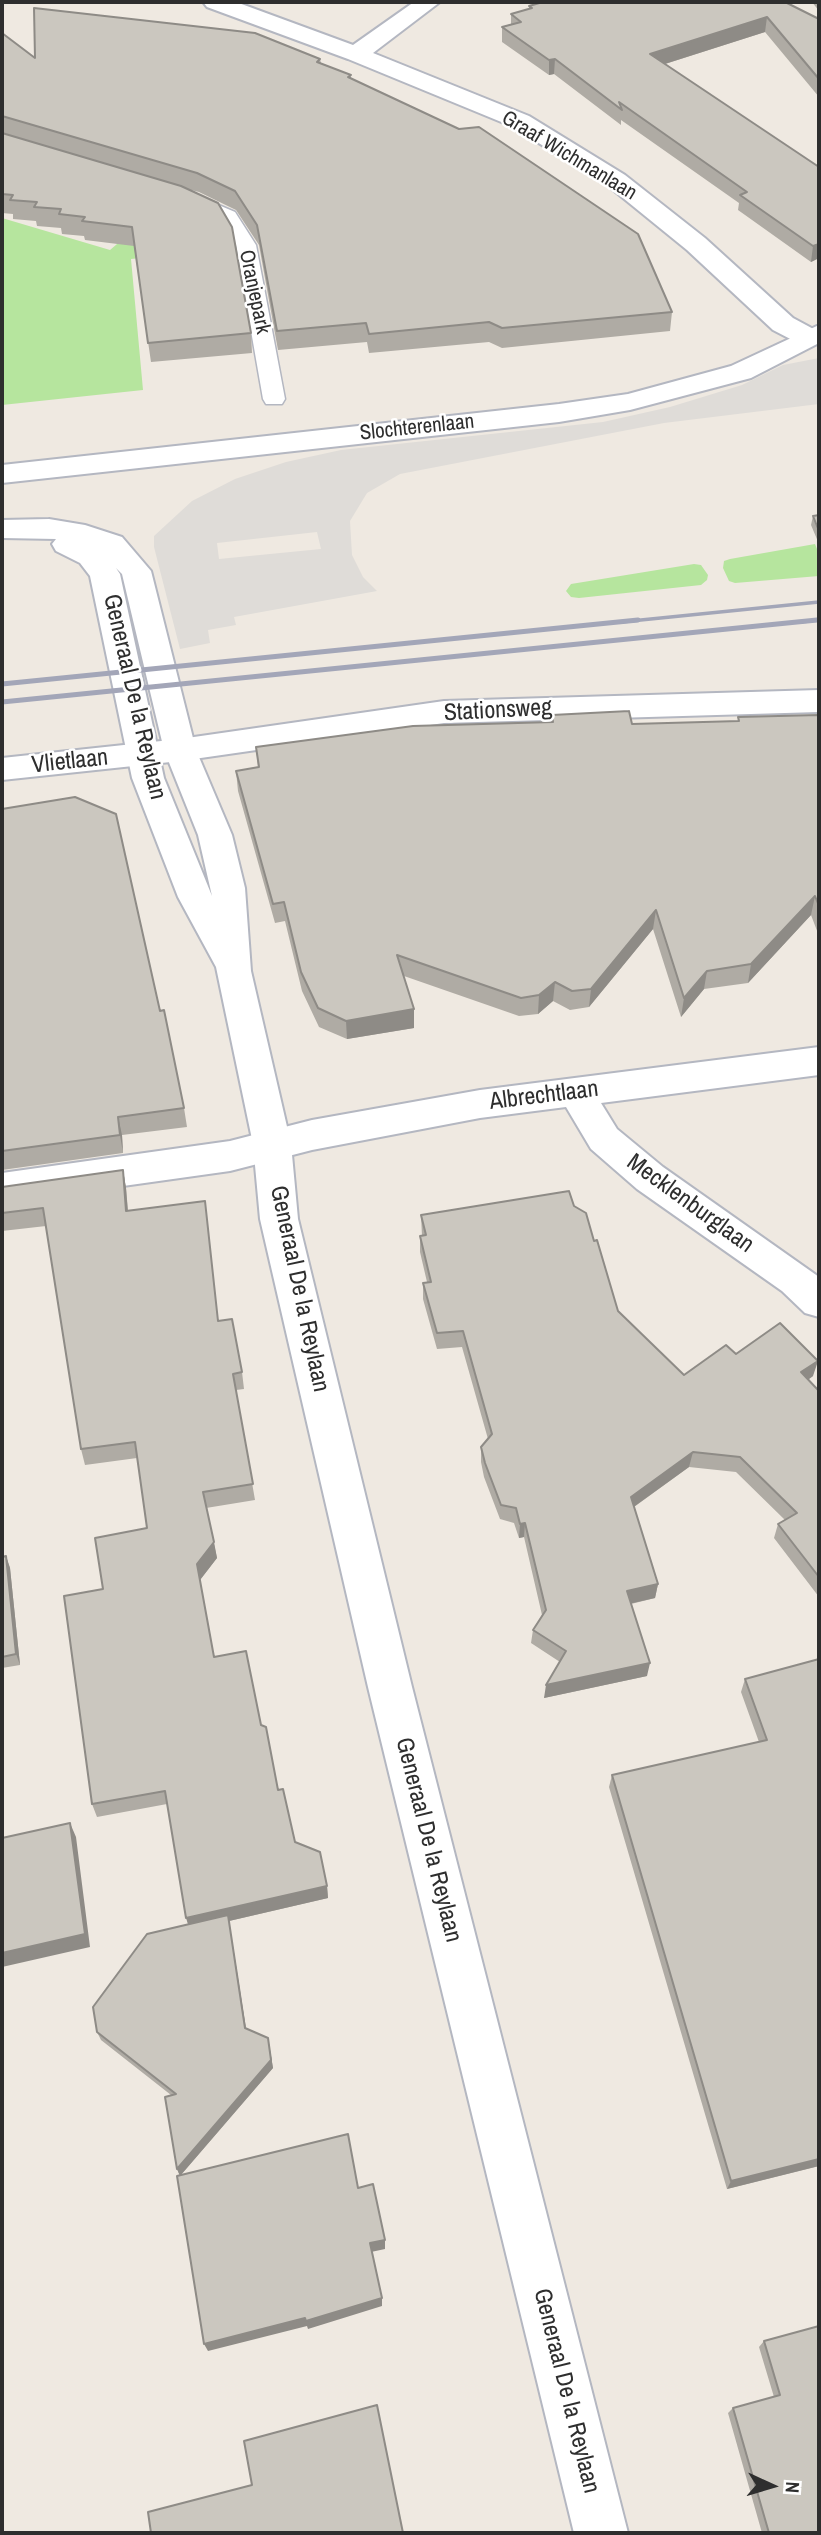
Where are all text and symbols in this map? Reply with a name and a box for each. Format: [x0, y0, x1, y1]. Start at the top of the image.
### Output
street label: Graaf Wichmanlaan [497, 106, 641, 206]
street label: Oranjepark [233, 248, 275, 336]
street label: Slochterenlaan [359, 409, 475, 447]
street label: Generaal De la Reylaan [96, 591, 172, 803]
street label: Stationsweg [443, 694, 553, 728]
street label: Vlietlaan [30, 744, 110, 780]
street label: Albrechtlaan [488, 1075, 600, 1117]
street label: Mecklenburglaan [621, 1148, 759, 1260]
street label: Generaal De la Reylaan [263, 1183, 335, 1395]
street label: Generaal De la Reylaan [389, 1735, 467, 1945]
street label: Generaal De la Reylaan [527, 2286, 605, 2496]
north arrow [737, 2451, 807, 2521]
text: N [780, 2481, 806, 2494]

